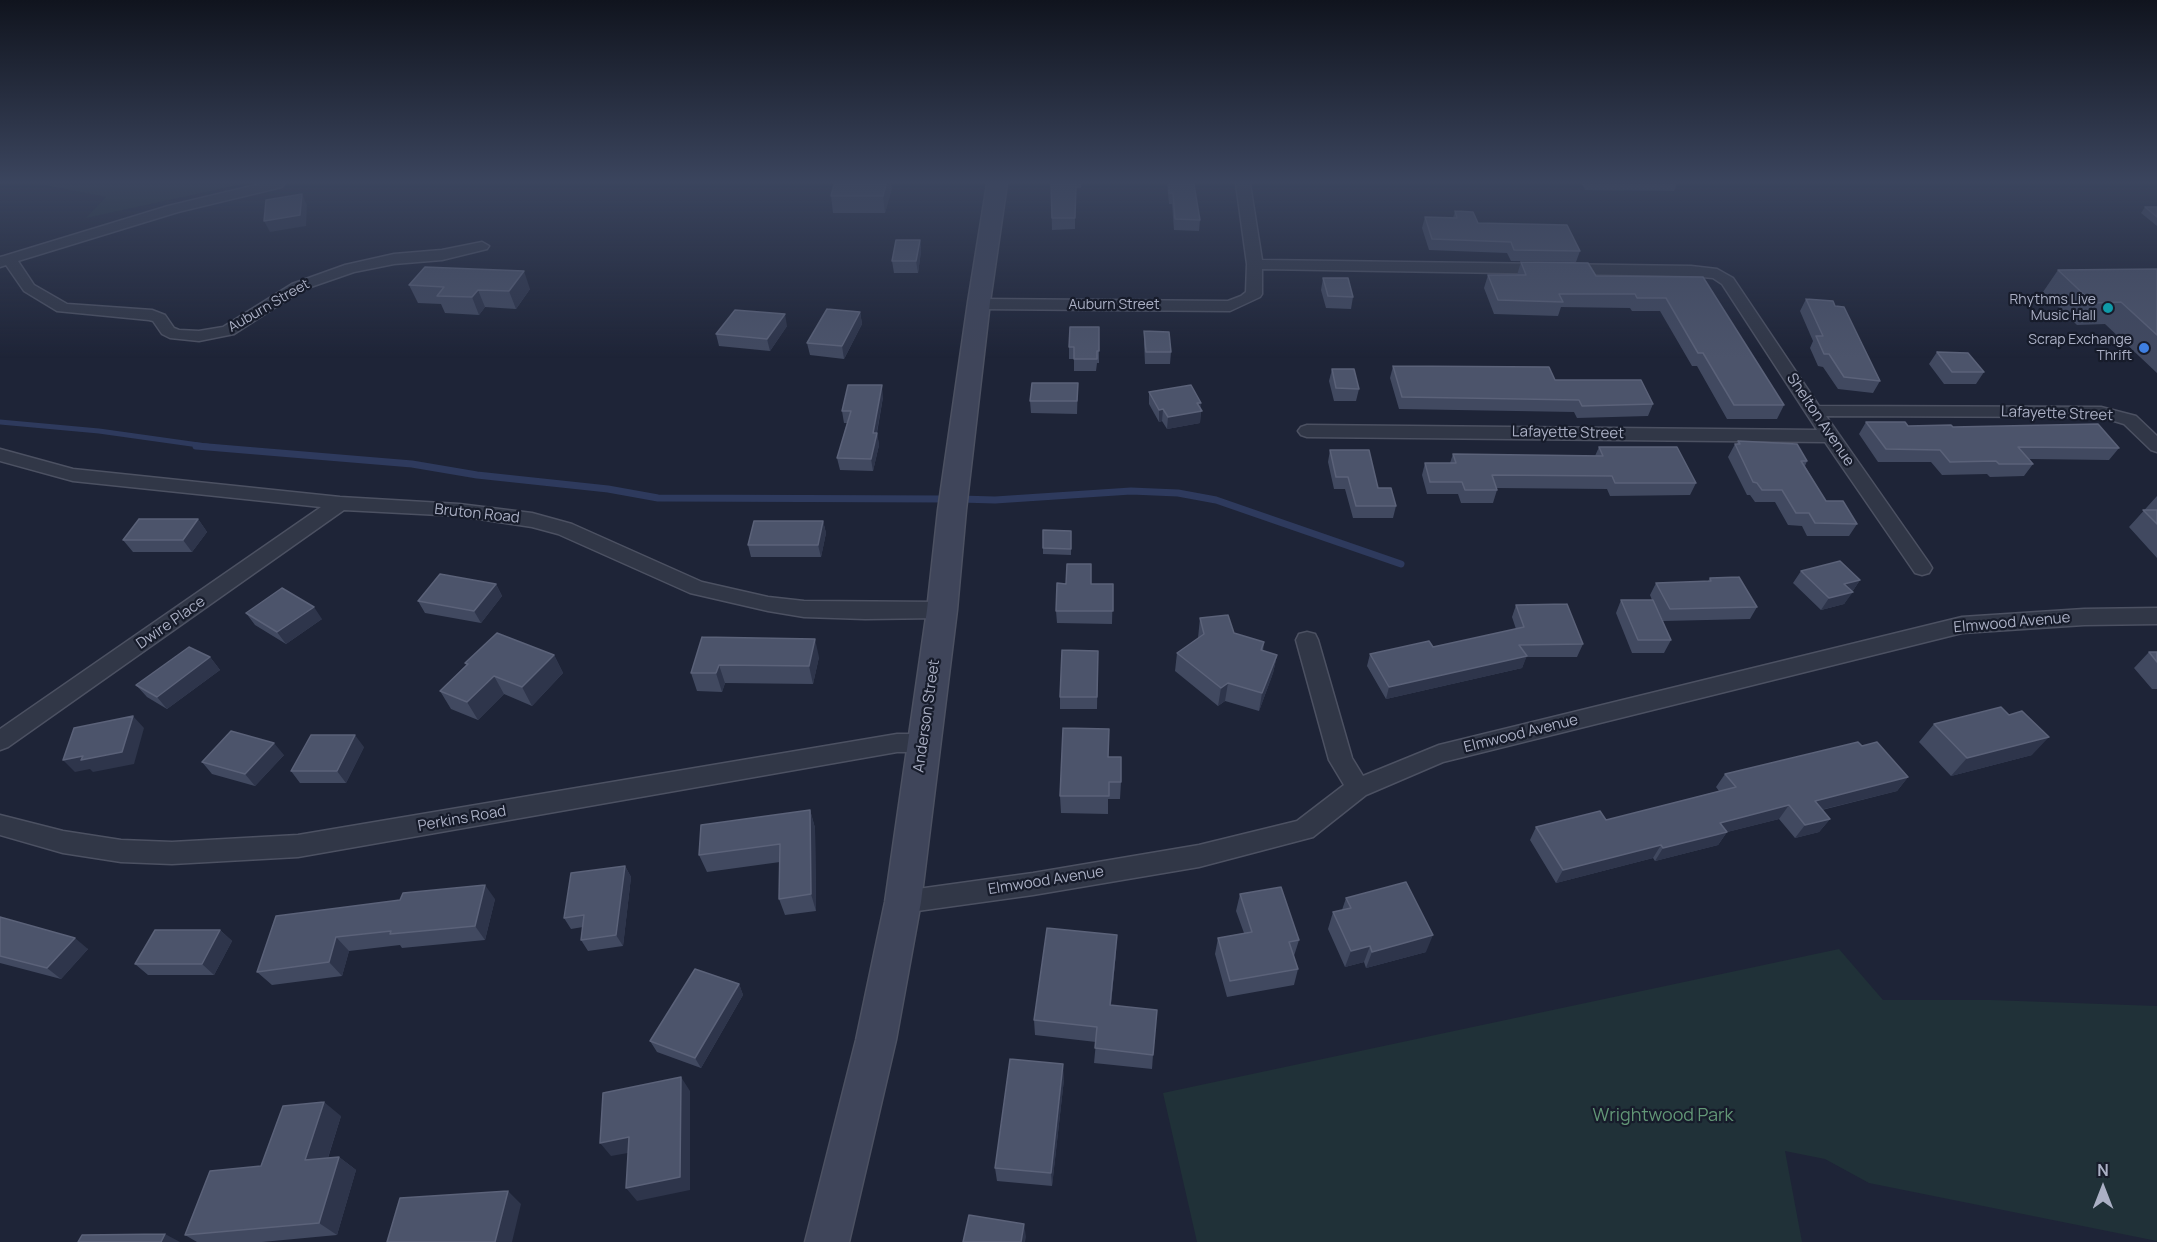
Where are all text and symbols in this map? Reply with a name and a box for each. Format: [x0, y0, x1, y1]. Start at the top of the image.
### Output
street label: Auburn Street [225, 276, 313, 336]
place label: Rhythms Live Music Hall [2010, 292, 2096, 324]
street label: Auburn Street [1068, 297, 1160, 313]
marker: Rhythms Live Music Hall [2101, 301, 2115, 315]
place label: Scrap Exchange Thrift [2028, 332, 2132, 364]
marker: Scrap Exchange Thrift [2137, 341, 2151, 355]
street label: Shelton Avenue [1782, 370, 1858, 470]
street label: Lafayette Street [2001, 403, 2113, 425]
street label: Lafayette Street [1512, 423, 1624, 443]
street label: Bruton Road [434, 501, 520, 527]
street label: Dwire Place [133, 593, 209, 653]
street label: Elmwood Avenue [1953, 609, 2071, 637]
street label: Anderson Street [910, 658, 944, 774]
street label: Elmwood Avenue [1462, 711, 1580, 757]
street label: Perkins Road [416, 802, 508, 836]
street label: Elmwood Avenue [987, 863, 1105, 899]
park label: Wrightwood Park [1593, 1105, 1733, 1127]
north arrow [2073, 1158, 2133, 1218]
text: N [2097, 1159, 2109, 1181]

